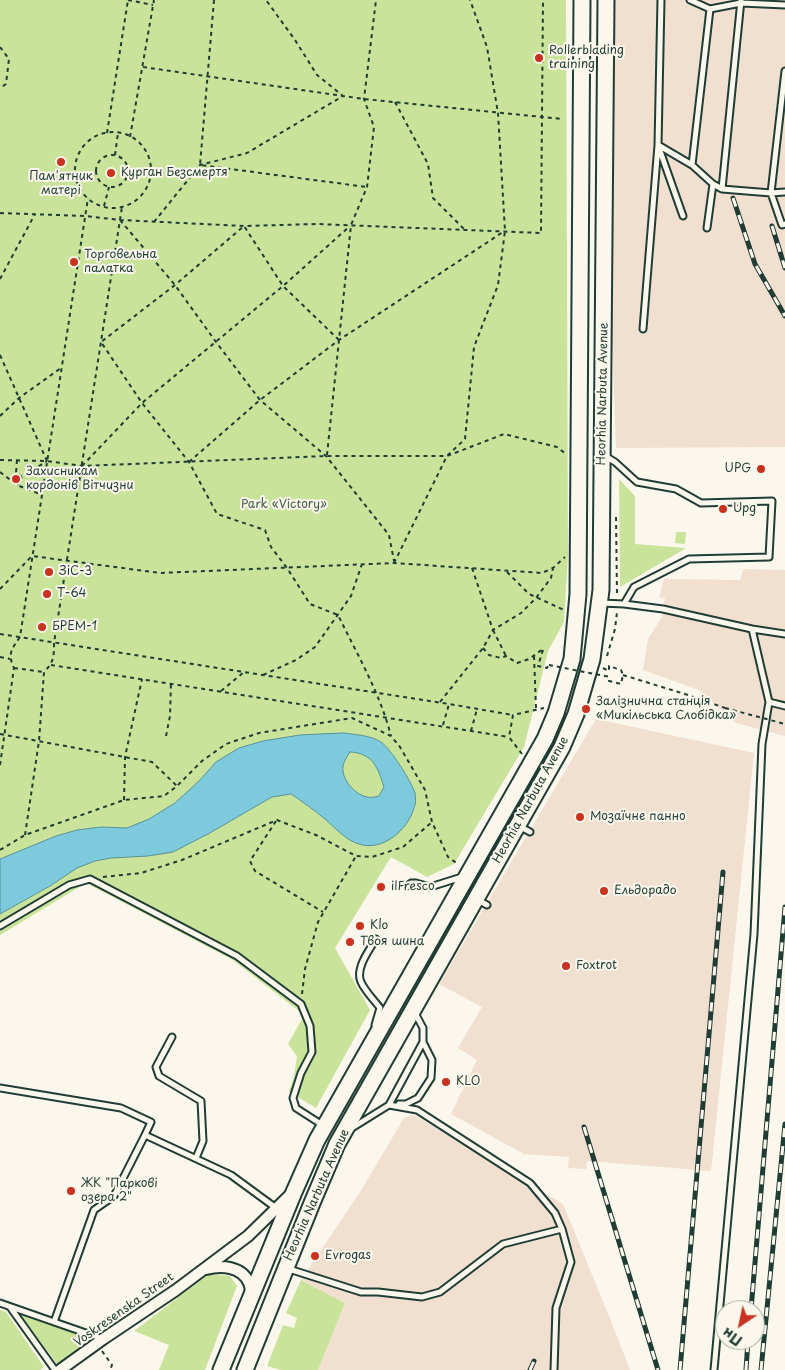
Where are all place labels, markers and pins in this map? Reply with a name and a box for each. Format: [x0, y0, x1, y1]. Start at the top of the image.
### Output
place label: Rollerblading training [549, 44, 624, 72]
marker: Rollerblading training [533, 52, 545, 64]
marker: Пам'ятник матері [55, 156, 67, 168]
place label: Курган Безсмертя [121, 166, 228, 180]
marker: Курган Безсмертя [105, 167, 117, 179]
place label: Пам'ятник матері [29, 170, 93, 198]
place label: Торговельна палатка [84, 248, 157, 276]
marker: Торговельна палатка [68, 256, 80, 268]
place label: UPG [725, 462, 751, 476]
marker: UPG [755, 463, 767, 475]
place label: Захисникам кордонів Вітчизни [26, 465, 134, 493]
marker: Захисникам кордонів Вітчизни [10, 473, 22, 485]
place label: Upg [733, 502, 756, 516]
marker: Upg [717, 503, 729, 515]
place label: ЗіС-3 [59, 565, 92, 579]
marker: ЗіС-3 [43, 566, 55, 578]
place label: Т-64 [57, 587, 87, 601]
marker: Т-64 [41, 588, 53, 600]
place label: БРЕМ-1 [52, 620, 97, 634]
marker: БРЕМ-1 [36, 621, 48, 633]
place label: Залізнична станція «Микільська Слобідка» [596, 695, 736, 723]
marker: Залізнична станція «Микільська Слобідка» [580, 703, 592, 715]
place label: Мозаїчне панно [590, 810, 686, 824]
marker: Мозаїчне панно [574, 811, 586, 823]
place label: ilFresco [391, 880, 435, 894]
marker: ilFresco [375, 881, 387, 893]
place label: Ельдорадо [614, 884, 677, 898]
marker: Ельдорадо [598, 885, 610, 897]
place label: Klo [370, 919, 388, 933]
marker: Klo [354, 920, 366, 932]
place label: Твоя шина [360, 935, 424, 949]
marker: Твоя шина [344, 936, 356, 948]
place label: Foxtrot [576, 959, 617, 973]
marker: Foxtrot [560, 960, 572, 972]
place label: KLO [456, 1075, 480, 1089]
marker: KLO [440, 1076, 452, 1088]
place label: ЖК "Паркові озера 2" [81, 1177, 158, 1205]
marker: ЖК "Паркові озера 2" [65, 1185, 77, 1197]
place label: Evrogas [325, 1249, 371, 1263]
marker: Evrogas [309, 1250, 321, 1262]

